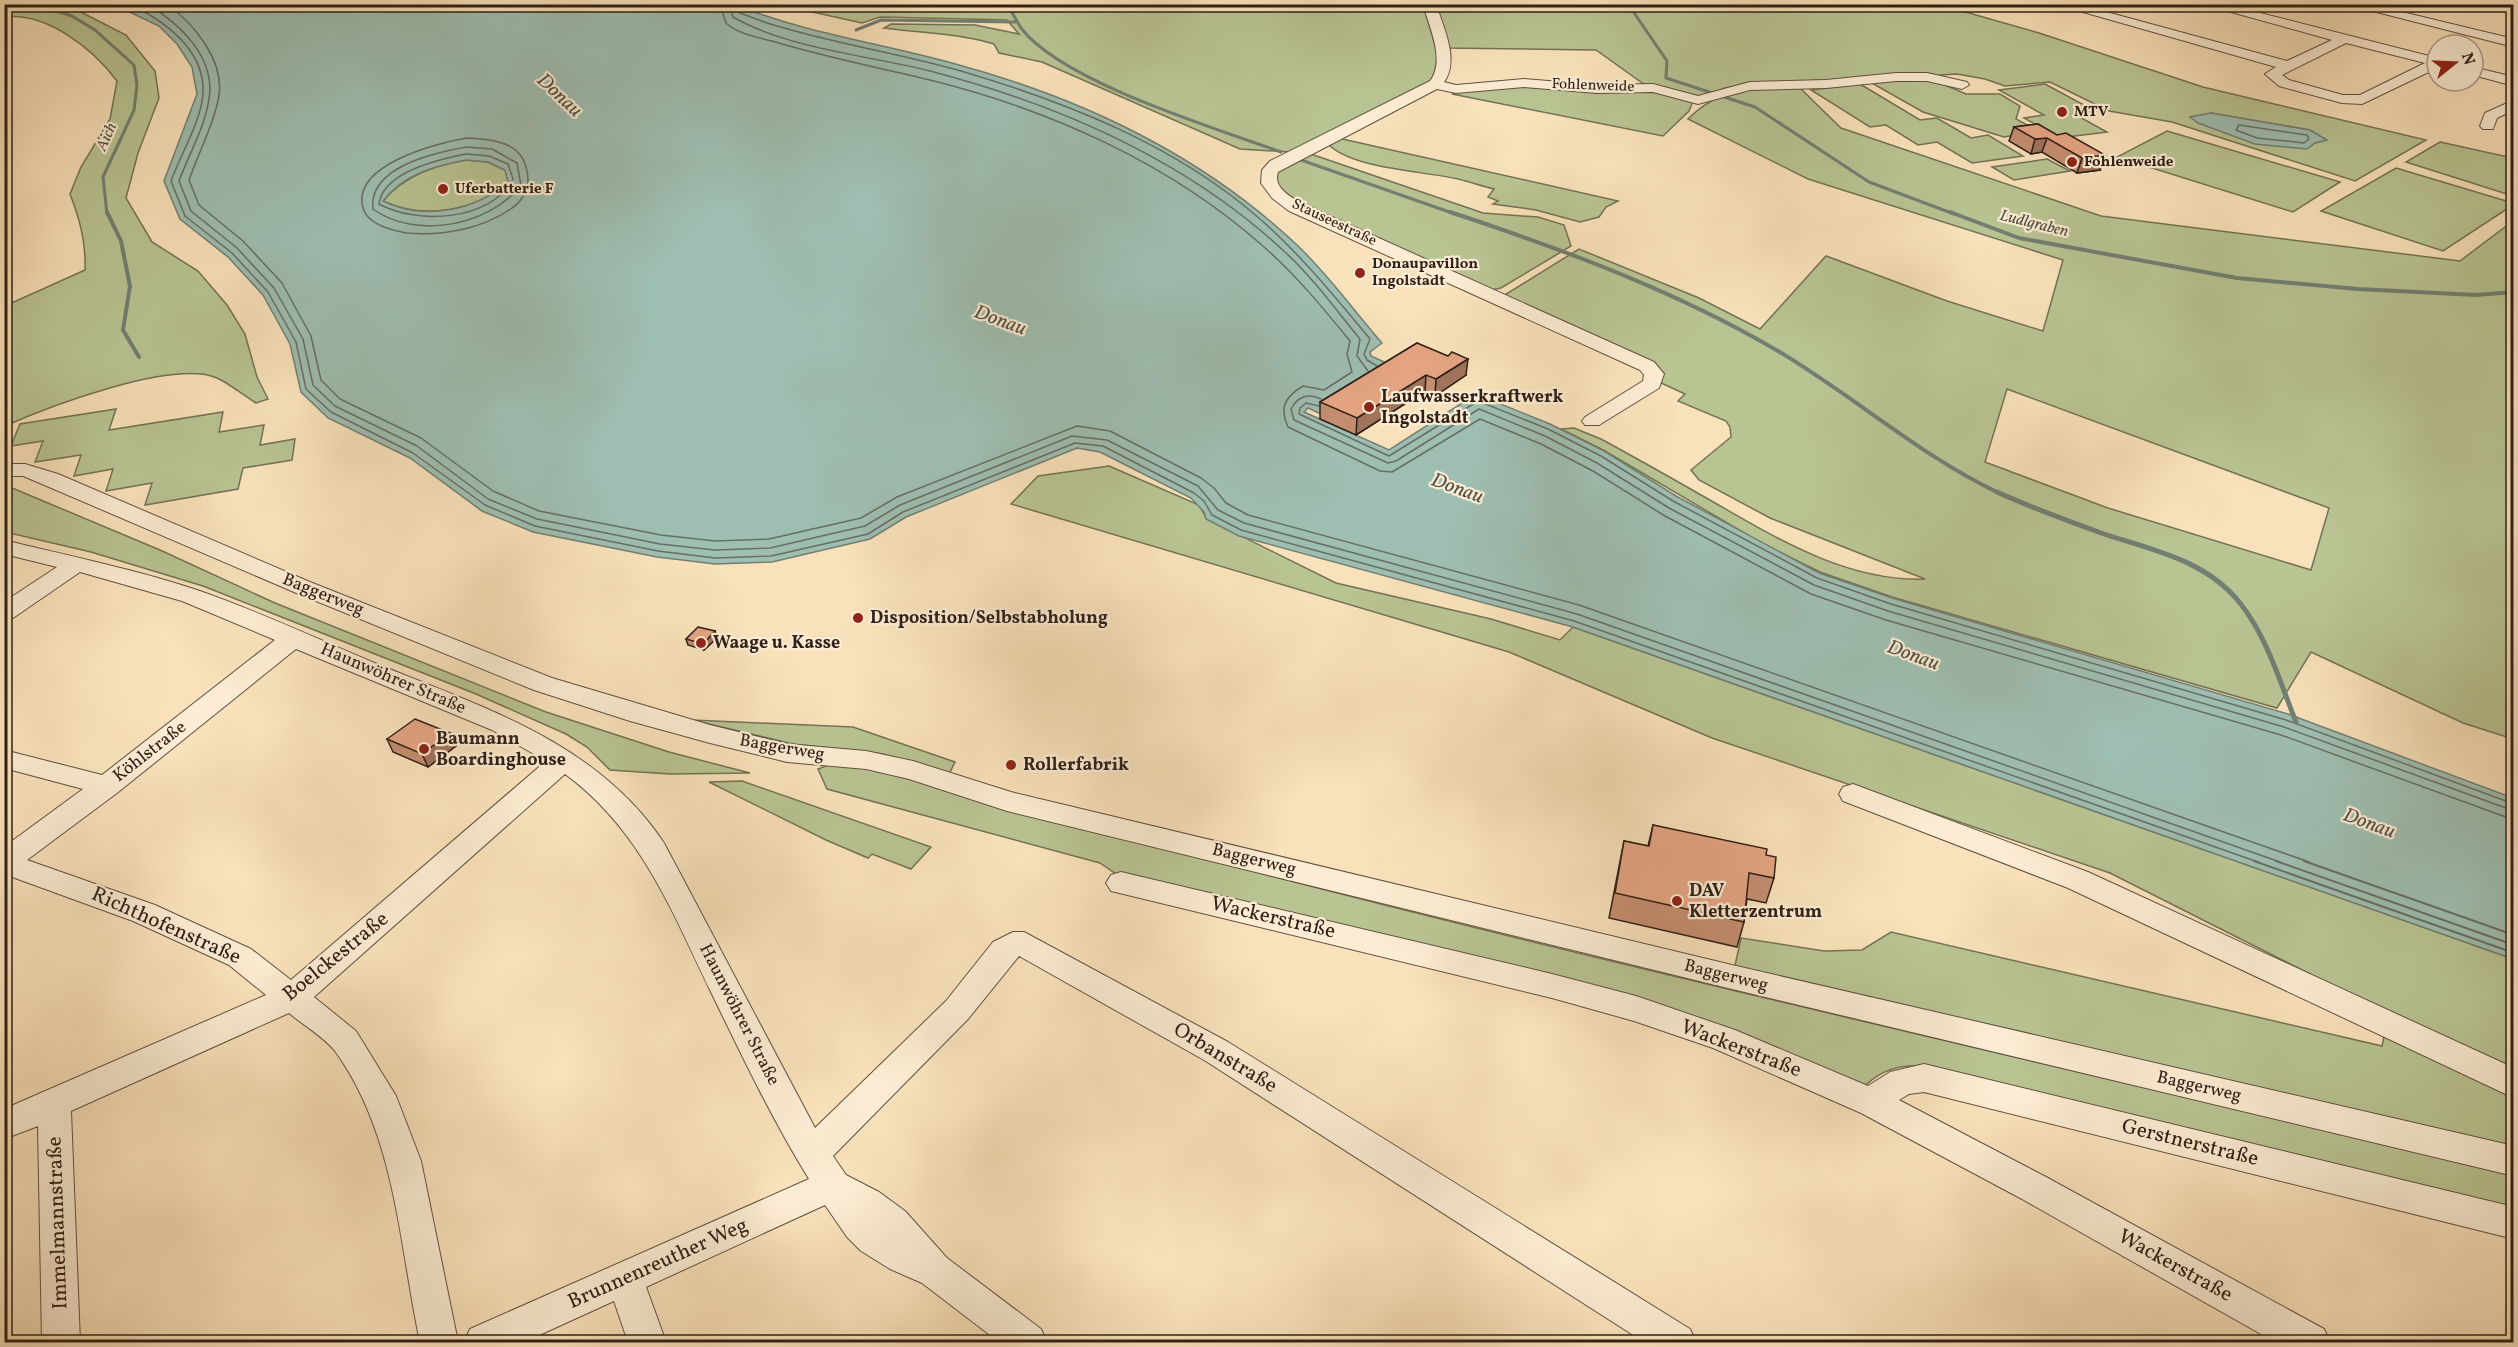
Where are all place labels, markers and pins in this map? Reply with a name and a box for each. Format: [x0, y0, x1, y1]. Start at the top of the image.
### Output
place label: MTV [2074, 102, 2109, 123]
marker: MTV [2055, 105, 2069, 119]
place label: Fohlenweide [2084, 152, 2174, 173]
marker: Fohlenweide [2065, 155, 2079, 169]
place label: Uferbatterie F [455, 179, 554, 200]
marker: Uferbatterie F [436, 182, 450, 196]
place label: Donaupavillon Ingolstadt [1372, 254, 1478, 292]
marker: Donaupavillon Ingolstadt [1353, 266, 1367, 280]
place label: Laufwasserkraftwerk Ingolstadt [1381, 385, 1564, 431]
marker: Laufwasserkraftwerk Ingolstadt [1362, 400, 1376, 414]
place label: Disposition/Selbstabholung [870, 606, 1108, 631]
marker: Disposition/Selbstabholung [851, 611, 865, 625]
place label: Waage u. Kasse [713, 631, 840, 656]
marker: Waage u. Kasse [694, 636, 708, 650]
place label: Baumann Boardinghouse [436, 727, 566, 773]
marker: Baumann Boardinghouse [417, 742, 431, 756]
place label: Rollerfabrik [1023, 753, 1129, 778]
marker: Rollerfabrik [1004, 758, 1018, 772]
place label: DAV Kletterzentrum [1689, 879, 1822, 925]
marker: DAV Kletterzentrum [1670, 894, 1684, 908]

